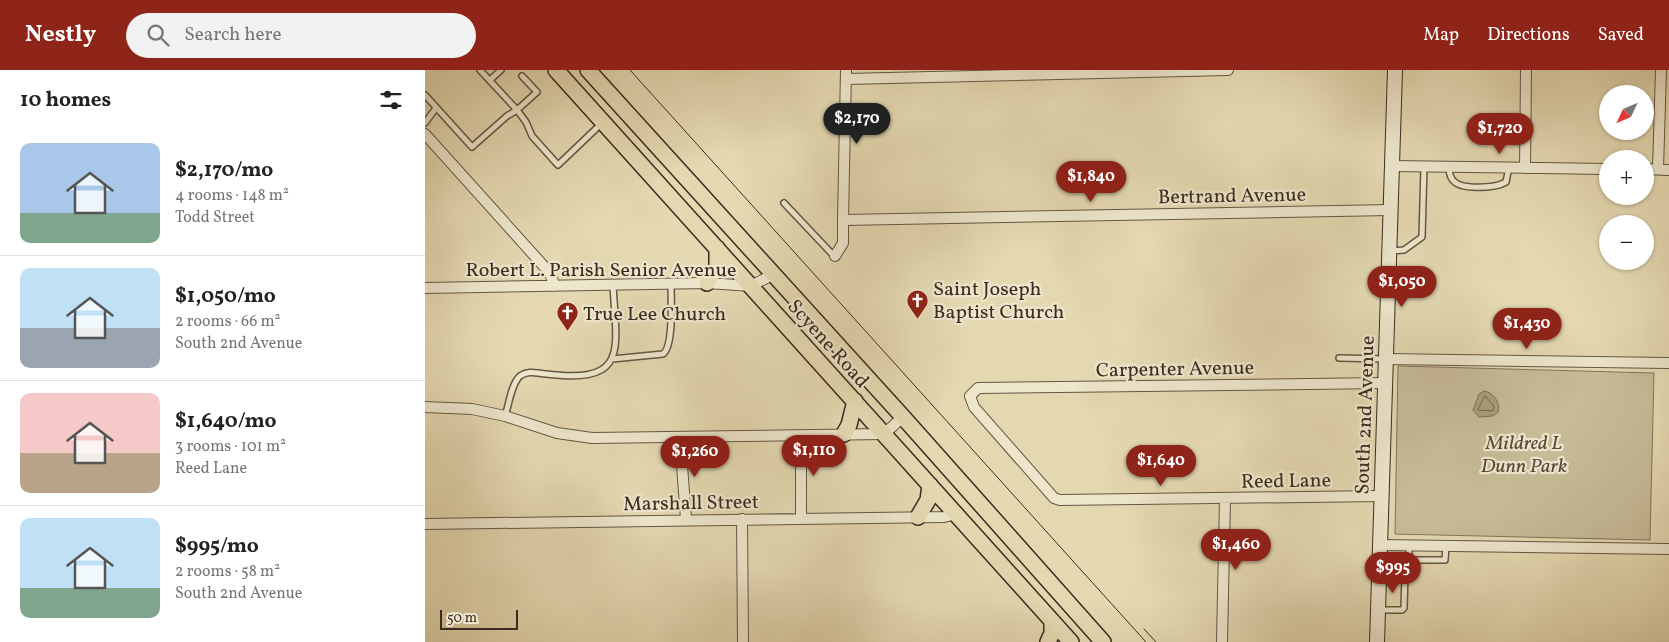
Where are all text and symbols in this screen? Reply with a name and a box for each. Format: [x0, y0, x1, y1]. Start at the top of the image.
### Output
search box [126, 13, 476, 58]
text: Nestly [25, 18, 96, 52]
icon: search [144, 21, 172, 49]
text: Search here [184, 22, 282, 48]
text: Map [1423, 23, 1459, 48]
text: Directions [1487, 23, 1570, 48]
text: Saved [1598, 23, 1644, 48]
north arrow [1599, 85, 1654, 140]
map controls [1599, 85, 1654, 270]
text: 10 homes [20, 86, 111, 115]
icon: filters [377, 86, 405, 114]
pin: $2,170 [816, 102, 898, 145]
text: $2,170 [834, 108, 880, 130]
pin: $1,720 [1459, 112, 1541, 155]
text: $1,720 [1477, 118, 1523, 140]
button: + [1599, 150, 1654, 205]
text: $2,170/mo [175, 156, 273, 185]
pin: $1,840 [1050, 160, 1132, 203]
icon: home [60, 163, 120, 223]
text: $1,840 [1067, 166, 1115, 188]
street label: Bertrand Avenue [1158, 182, 1306, 212]
text: 4 rooms · 148 m² [175, 185, 289, 207]
text: Todd Street [175, 207, 255, 229]
button: − [1599, 215, 1654, 270]
street label: Robert L. Parish Senior Avenue [466, 257, 736, 285]
pin: $1,050 [1361, 266, 1443, 308]
text: $1,050 [1378, 271, 1426, 293]
place label: Saint Joseph Baptist Church [933, 276, 1065, 327]
text: $1,050/mo [175, 282, 276, 311]
icon: home [60, 288, 120, 348]
church icon: Saint Joseph Baptist Church [905, 288, 929, 319]
street label: Scyene Road [780, 294, 875, 395]
church icon: True Lee Church [555, 301, 579, 332]
place label: True Lee Church [583, 301, 726, 329]
pin: $1,430 [1486, 308, 1568, 350]
text: 2 rooms · 66 m² [175, 311, 281, 333]
text: $1,430 [1504, 313, 1550, 335]
text: South 2nd Avenue [175, 333, 302, 355]
street label: South 2nd Avenue [1349, 335, 1383, 495]
street label: Carpenter Avenue [1096, 355, 1254, 385]
text: $1,640/mo [175, 407, 276, 436]
icon: home [60, 413, 120, 473]
park label: Mildred L Dunn Park [1481, 430, 1567, 481]
pin: $1,110 [773, 434, 855, 477]
text: 3 rooms · 101 m² [175, 436, 286, 458]
pin: $1,260 [654, 436, 736, 478]
text: $1,110 [793, 440, 835, 462]
text: $1,260 [672, 441, 718, 463]
pin: $1,640 [1120, 444, 1202, 487]
text: $1,640 [1137, 450, 1185, 472]
text: Reed Lane [175, 458, 247, 480]
street label: Reed Lane [1241, 467, 1331, 497]
street label: Marshall Street [623, 489, 759, 519]
pin: $1,460 [1195, 528, 1277, 571]
text: $995/mo [175, 532, 259, 561]
text: $1,460 [1212, 534, 1260, 556]
icon: home [60, 538, 120, 598]
pin: $995 [1363, 552, 1423, 594]
text: $995 [1376, 557, 1410, 579]
text: 2 rooms · 58 m² [175, 561, 280, 583]
text: South 2nd Avenue [175, 583, 302, 605]
scale bar [440, 607, 517, 630]
text: 50 m [447, 609, 477, 628]

